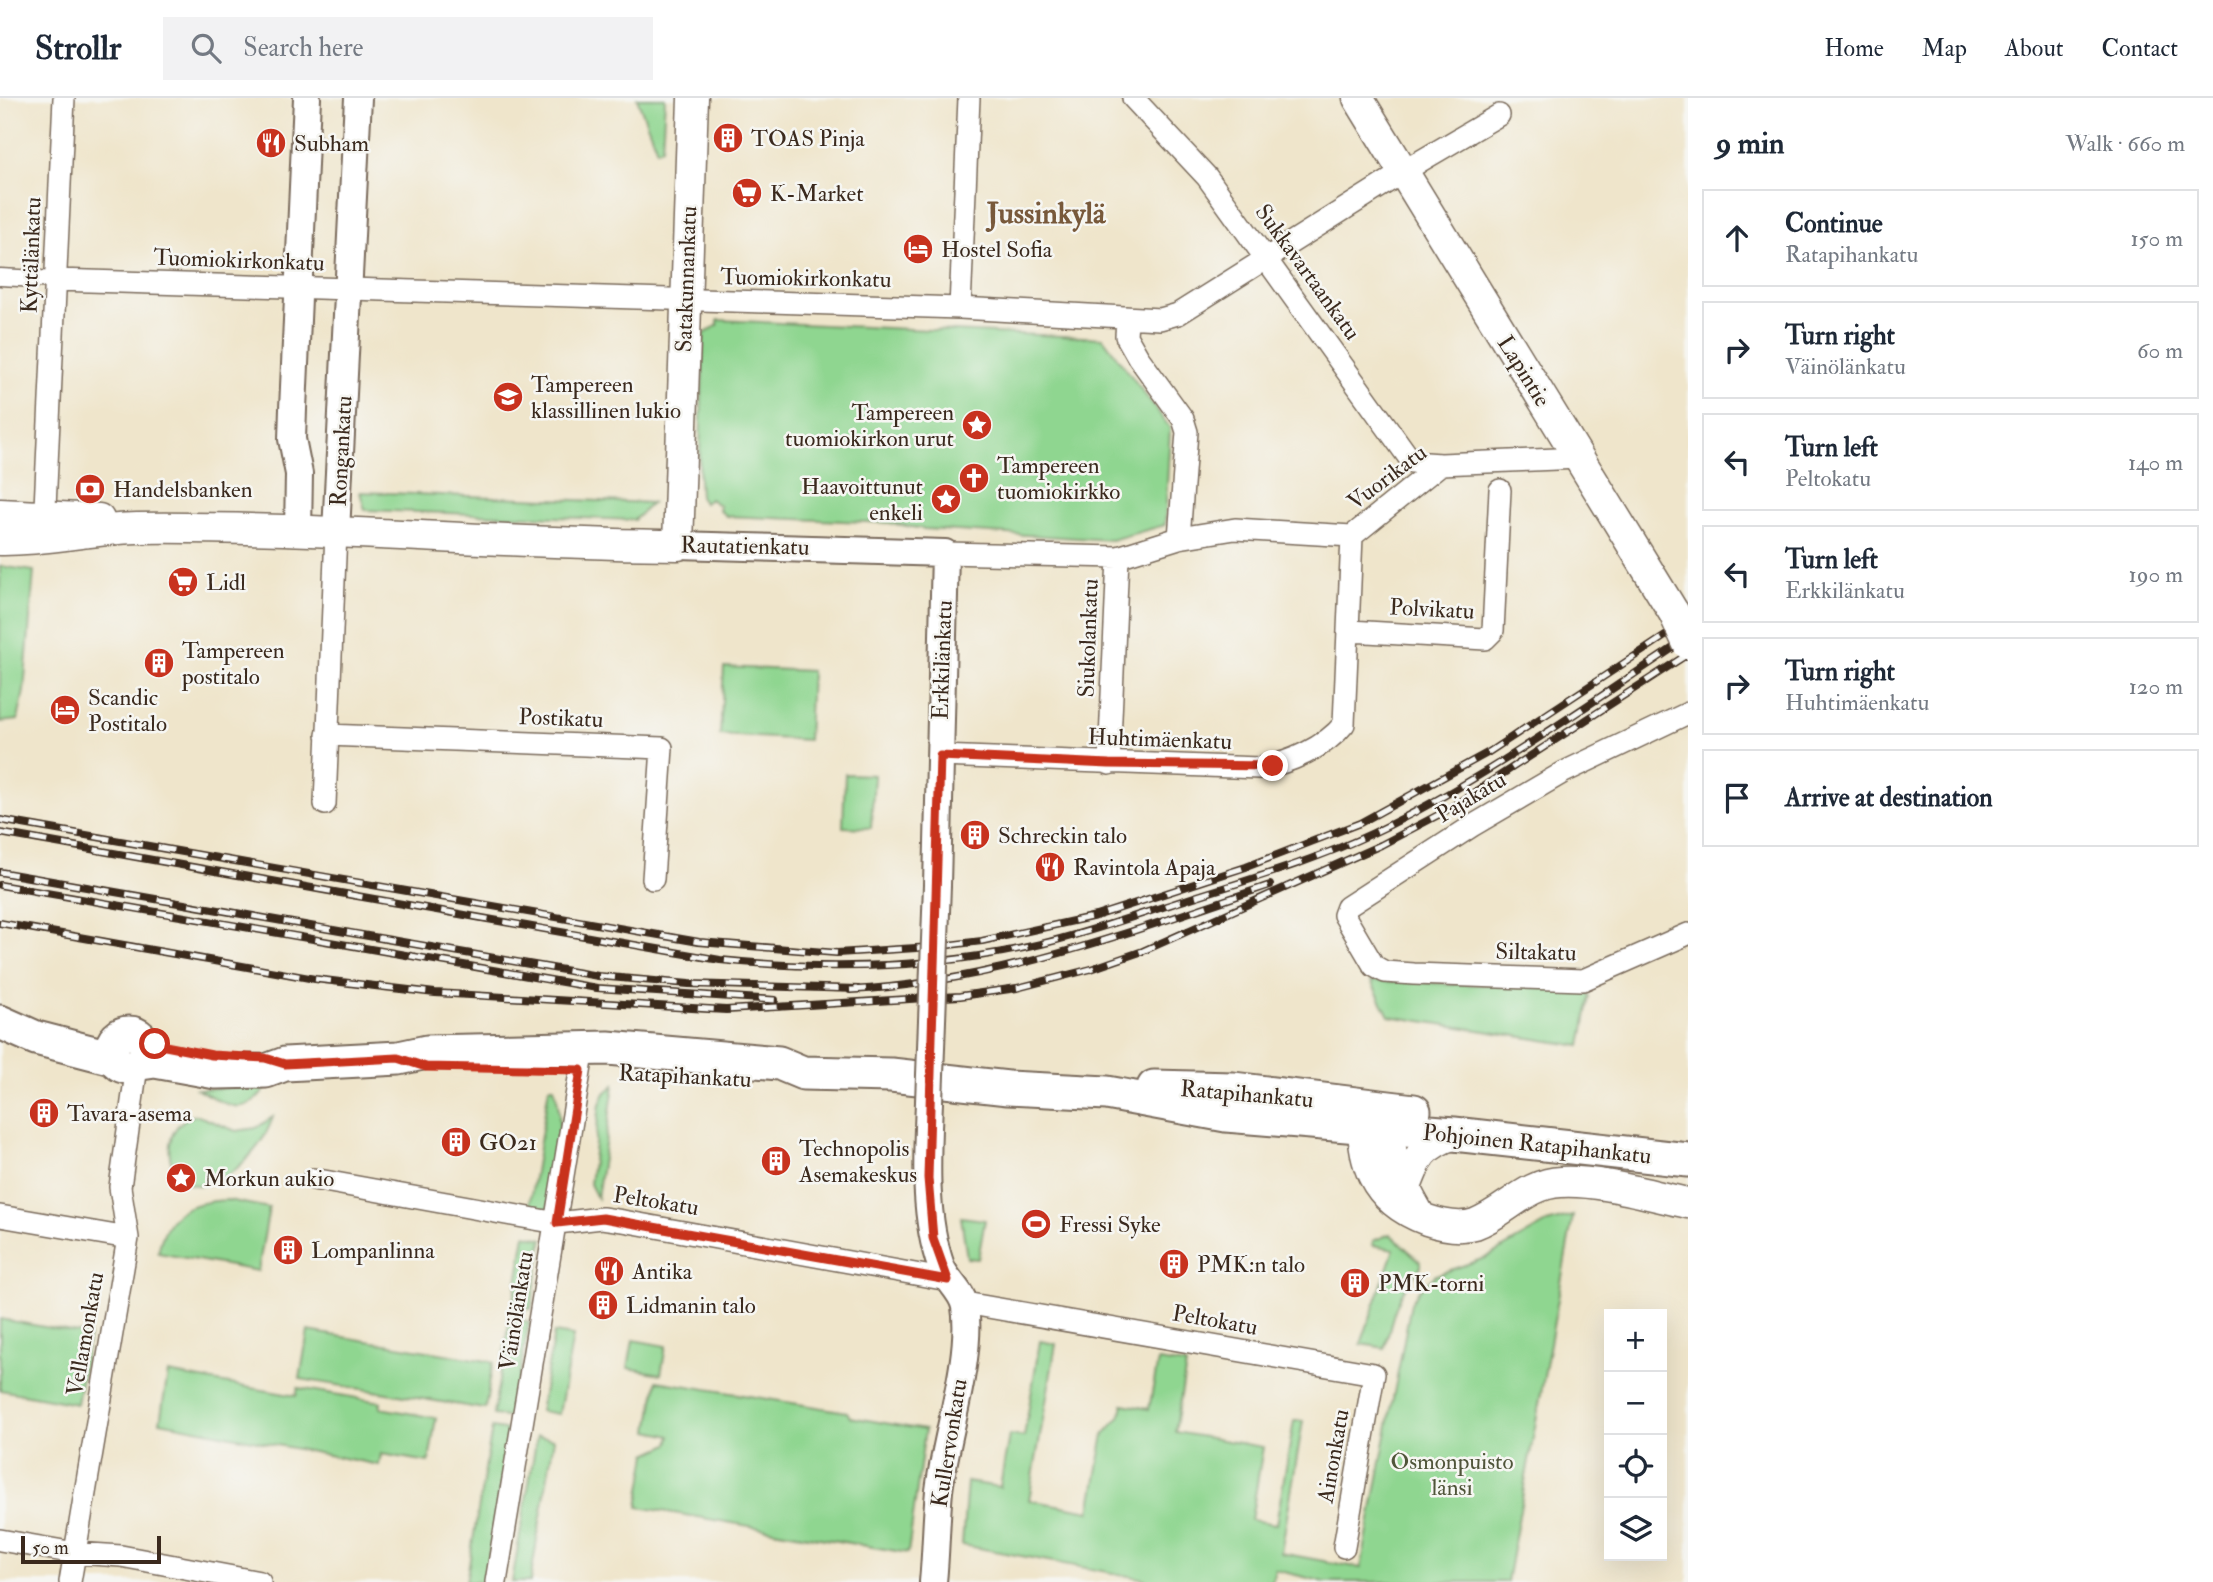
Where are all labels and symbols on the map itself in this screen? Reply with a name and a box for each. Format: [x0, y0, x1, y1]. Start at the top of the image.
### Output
building icon: TOAS Pinja [711, 121, 745, 155]
place label: TOAS Pinja [751, 124, 865, 153]
restaurant icon: Subham [254, 126, 288, 160]
place label: Subham [294, 129, 369, 158]
supermarket icon: K-Market [730, 176, 764, 210]
place label: K-Market [770, 179, 864, 208]
district label: Jussinkylä [985, 195, 1107, 232]
street label: Kyttälänkatu [14, 196, 48, 314]
street label: Sukkavartaankatu [1249, 198, 1367, 346]
street label: Satakunnankatu [669, 205, 703, 353]
hotel icon: Hostel Sofia [901, 232, 935, 266]
place label: Hostel Sofia [941, 235, 1053, 264]
street label: Tuomiokirkonkatu [153, 243, 325, 277]
street label: Tuomiokirkonkatu [720, 262, 892, 294]
street label: Lapintie [1490, 330, 1557, 413]
place label: Tampereen klassillinen lukio [531, 370, 681, 425]
school or university icon: Tampereen klassillinen lukio [491, 380, 525, 414]
street label: Rongankatu [324, 395, 358, 507]
place label: Tampereen tuomiokirkon urut [785, 398, 954, 453]
place icon: Tampereen tuomiokirkon urut [960, 408, 994, 442]
street label: Vuorikatu [1342, 438, 1433, 516]
place label: Tampereen tuomiokirkko [997, 451, 1120, 506]
church icon: Tampereen tuomiokirkko [957, 461, 991, 495]
bank icon: Handelsbanken [73, 472, 107, 506]
place label: Haavoittunut enkeli [801, 472, 923, 527]
place label: Handelsbanken [113, 475, 253, 504]
place icon: Haavoittunut enkeli [929, 482, 963, 516]
street label: Rautatienkatu [680, 530, 810, 562]
supermarket icon: Lidl [166, 565, 200, 599]
place label: Lidl [206, 568, 246, 597]
street label: Siukolankatu [1071, 578, 1105, 698]
street label: Polvikatu [1389, 592, 1475, 626]
street label: Erkkilänkatu [925, 599, 959, 720]
place label: Tampereen postitalo [181, 636, 285, 692]
building icon: Tampereen postitalo [142, 646, 176, 680]
place label: Scandic Postitalo [88, 683, 167, 738]
hotel icon: Scandic Postitalo [48, 693, 82, 727]
street label: Postikatu [518, 702, 604, 734]
street label: Huhtimäenkatu [1087, 722, 1233, 756]
route end [1257, 750, 1288, 781]
street label: Pajakatu [1431, 765, 1511, 829]
building icon: Schreckin talo [958, 818, 992, 852]
place label: Schreckin talo [998, 821, 1127, 850]
restaurant icon: Ravintola Apaja [1033, 850, 1067, 884]
place label: Ravintola Apaja [1073, 853, 1216, 883]
street label: Siltakatu [1495, 937, 1577, 967]
route start [139, 1028, 170, 1059]
street label: Ratapihankatu [618, 1058, 752, 1095]
street label: Ratapihankatu [1179, 1074, 1315, 1115]
building icon: Tavara-asema [27, 1096, 61, 1130]
place label: Tavara-asema [67, 1099, 192, 1128]
street label: Pohjoinen Ratapihankatu [1421, 1118, 1653, 1171]
building icon: GO21 [439, 1125, 473, 1159]
place label: GO21 [479, 1128, 537, 1157]
place label: Technopolis Asemakeskus [798, 1134, 917, 1189]
building icon: Technopolis Asemakeskus [759, 1144, 793, 1178]
place icon: Morkun aukio [164, 1161, 198, 1195]
place label: Morkun aukio [204, 1164, 334, 1193]
street label: Peltokatu [611, 1180, 701, 1222]
sports icon: Fressi Syke [1019, 1207, 1053, 1241]
place label: Fressi Syke [1059, 1210, 1161, 1239]
building icon: Lompanlinna [271, 1233, 305, 1267]
place label: Lompanlinna [311, 1236, 435, 1266]
building icon: PMK:n talo [1157, 1247, 1191, 1281]
street label: Väinölänkatu [492, 1249, 540, 1373]
place label: PMK:n talo [1197, 1250, 1305, 1279]
restaurant icon: Antika [592, 1254, 626, 1288]
place label: Antika [631, 1257, 693, 1286]
building icon: PMK-torni [1338, 1266, 1372, 1300]
place label: PMK-torni [1378, 1269, 1484, 1298]
street label: Vellamonkatu [60, 1270, 110, 1398]
building icon: Lidmanin talo [586, 1288, 620, 1322]
place label: Lidmanin talo [626, 1291, 756, 1320]
street label: Peltokatu [1170, 1298, 1260, 1342]
street label: Kullervonkatu [925, 1376, 974, 1509]
street label: Ainonkatu [1310, 1407, 1356, 1506]
park label: Osmonpuisto länsi [1390, 1447, 1514, 1502]
scale bar [21, 1533, 161, 1565]

